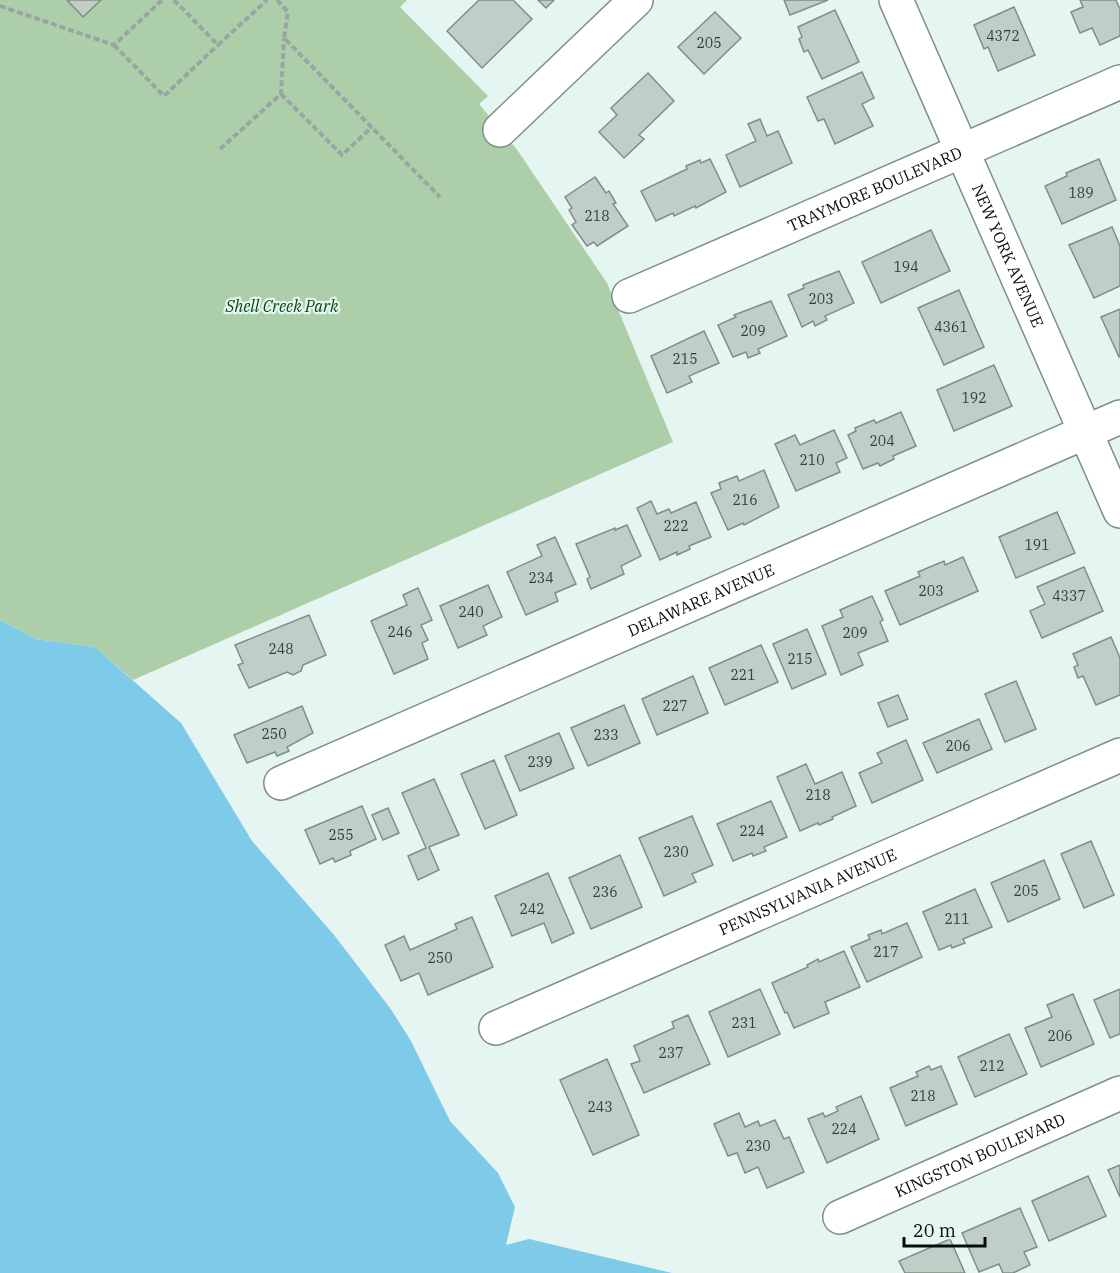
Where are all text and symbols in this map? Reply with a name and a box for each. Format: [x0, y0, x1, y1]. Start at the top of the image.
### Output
house number: 4372 [986, 27, 1020, 45]
house number: 205 [696, 34, 722, 52]
street label: TRAYMORE BOULEVARD [784, 142, 965, 236]
street label: NEW YORK AVENUE [968, 181, 1048, 330]
house number: 189 [1068, 184, 1094, 202]
house number: 218 [584, 207, 610, 225]
house number: 194 [893, 258, 919, 276]
house number: 203 [808, 290, 834, 308]
park label: Shell Creek Park [225, 296, 339, 316]
house number: 4361 [934, 318, 968, 336]
house number: 209 [740, 322, 766, 340]
house number: 215 [672, 350, 698, 368]
house number: 192 [961, 389, 987, 407]
house number: 204 [869, 432, 895, 450]
house number: 210 [799, 451, 825, 469]
house number: 216 [732, 491, 758, 509]
house number: 222 [663, 517, 689, 535]
house number: 191 [1024, 536, 1050, 554]
street label: DELAWARE AVENUE [624, 559, 777, 641]
house number: 234 [528, 569, 554, 587]
house number: 203 [918, 582, 944, 600]
house number: 4337 [1052, 587, 1086, 605]
house number: 240 [458, 603, 484, 621]
house number: 246 [387, 623, 413, 641]
house number: 209 [842, 624, 868, 642]
house number: 248 [268, 640, 294, 658]
house number: 215 [787, 650, 813, 668]
house number: 221 [730, 666, 756, 684]
house number: 227 [662, 697, 688, 715]
house number: 250 [261, 725, 287, 743]
house number: 233 [593, 726, 619, 744]
house number: 206 [945, 737, 971, 755]
house number: 239 [527, 753, 553, 771]
house number: 218 [805, 786, 831, 804]
house number: 224 [739, 822, 765, 840]
house number: 255 [328, 826, 354, 844]
house number: 230 [663, 843, 689, 861]
street label: PENNSYLVANIA AVENUE [716, 844, 899, 939]
house number: 205 [1013, 882, 1039, 900]
house number: 236 [592, 883, 618, 901]
house number: 242 [519, 900, 545, 918]
house number: 211 [944, 910, 970, 928]
house number: 217 [873, 943, 899, 961]
house number: 250 [427, 949, 453, 967]
house number: 231 [731, 1014, 757, 1032]
house number: 206 [1047, 1027, 1073, 1045]
house number: 237 [658, 1044, 684, 1062]
house number: 212 [979, 1057, 1005, 1075]
house number: 218 [910, 1087, 936, 1105]
house number: 243 [587, 1098, 613, 1116]
street label: KINGSTON BOULEVARD [892, 1109, 1068, 1202]
house number: 224 [831, 1120, 857, 1138]
house number: 230 [745, 1137, 771, 1155]
scale bar [904, 1210, 985, 1248]
text: 20 m [913, 1219, 956, 1242]

